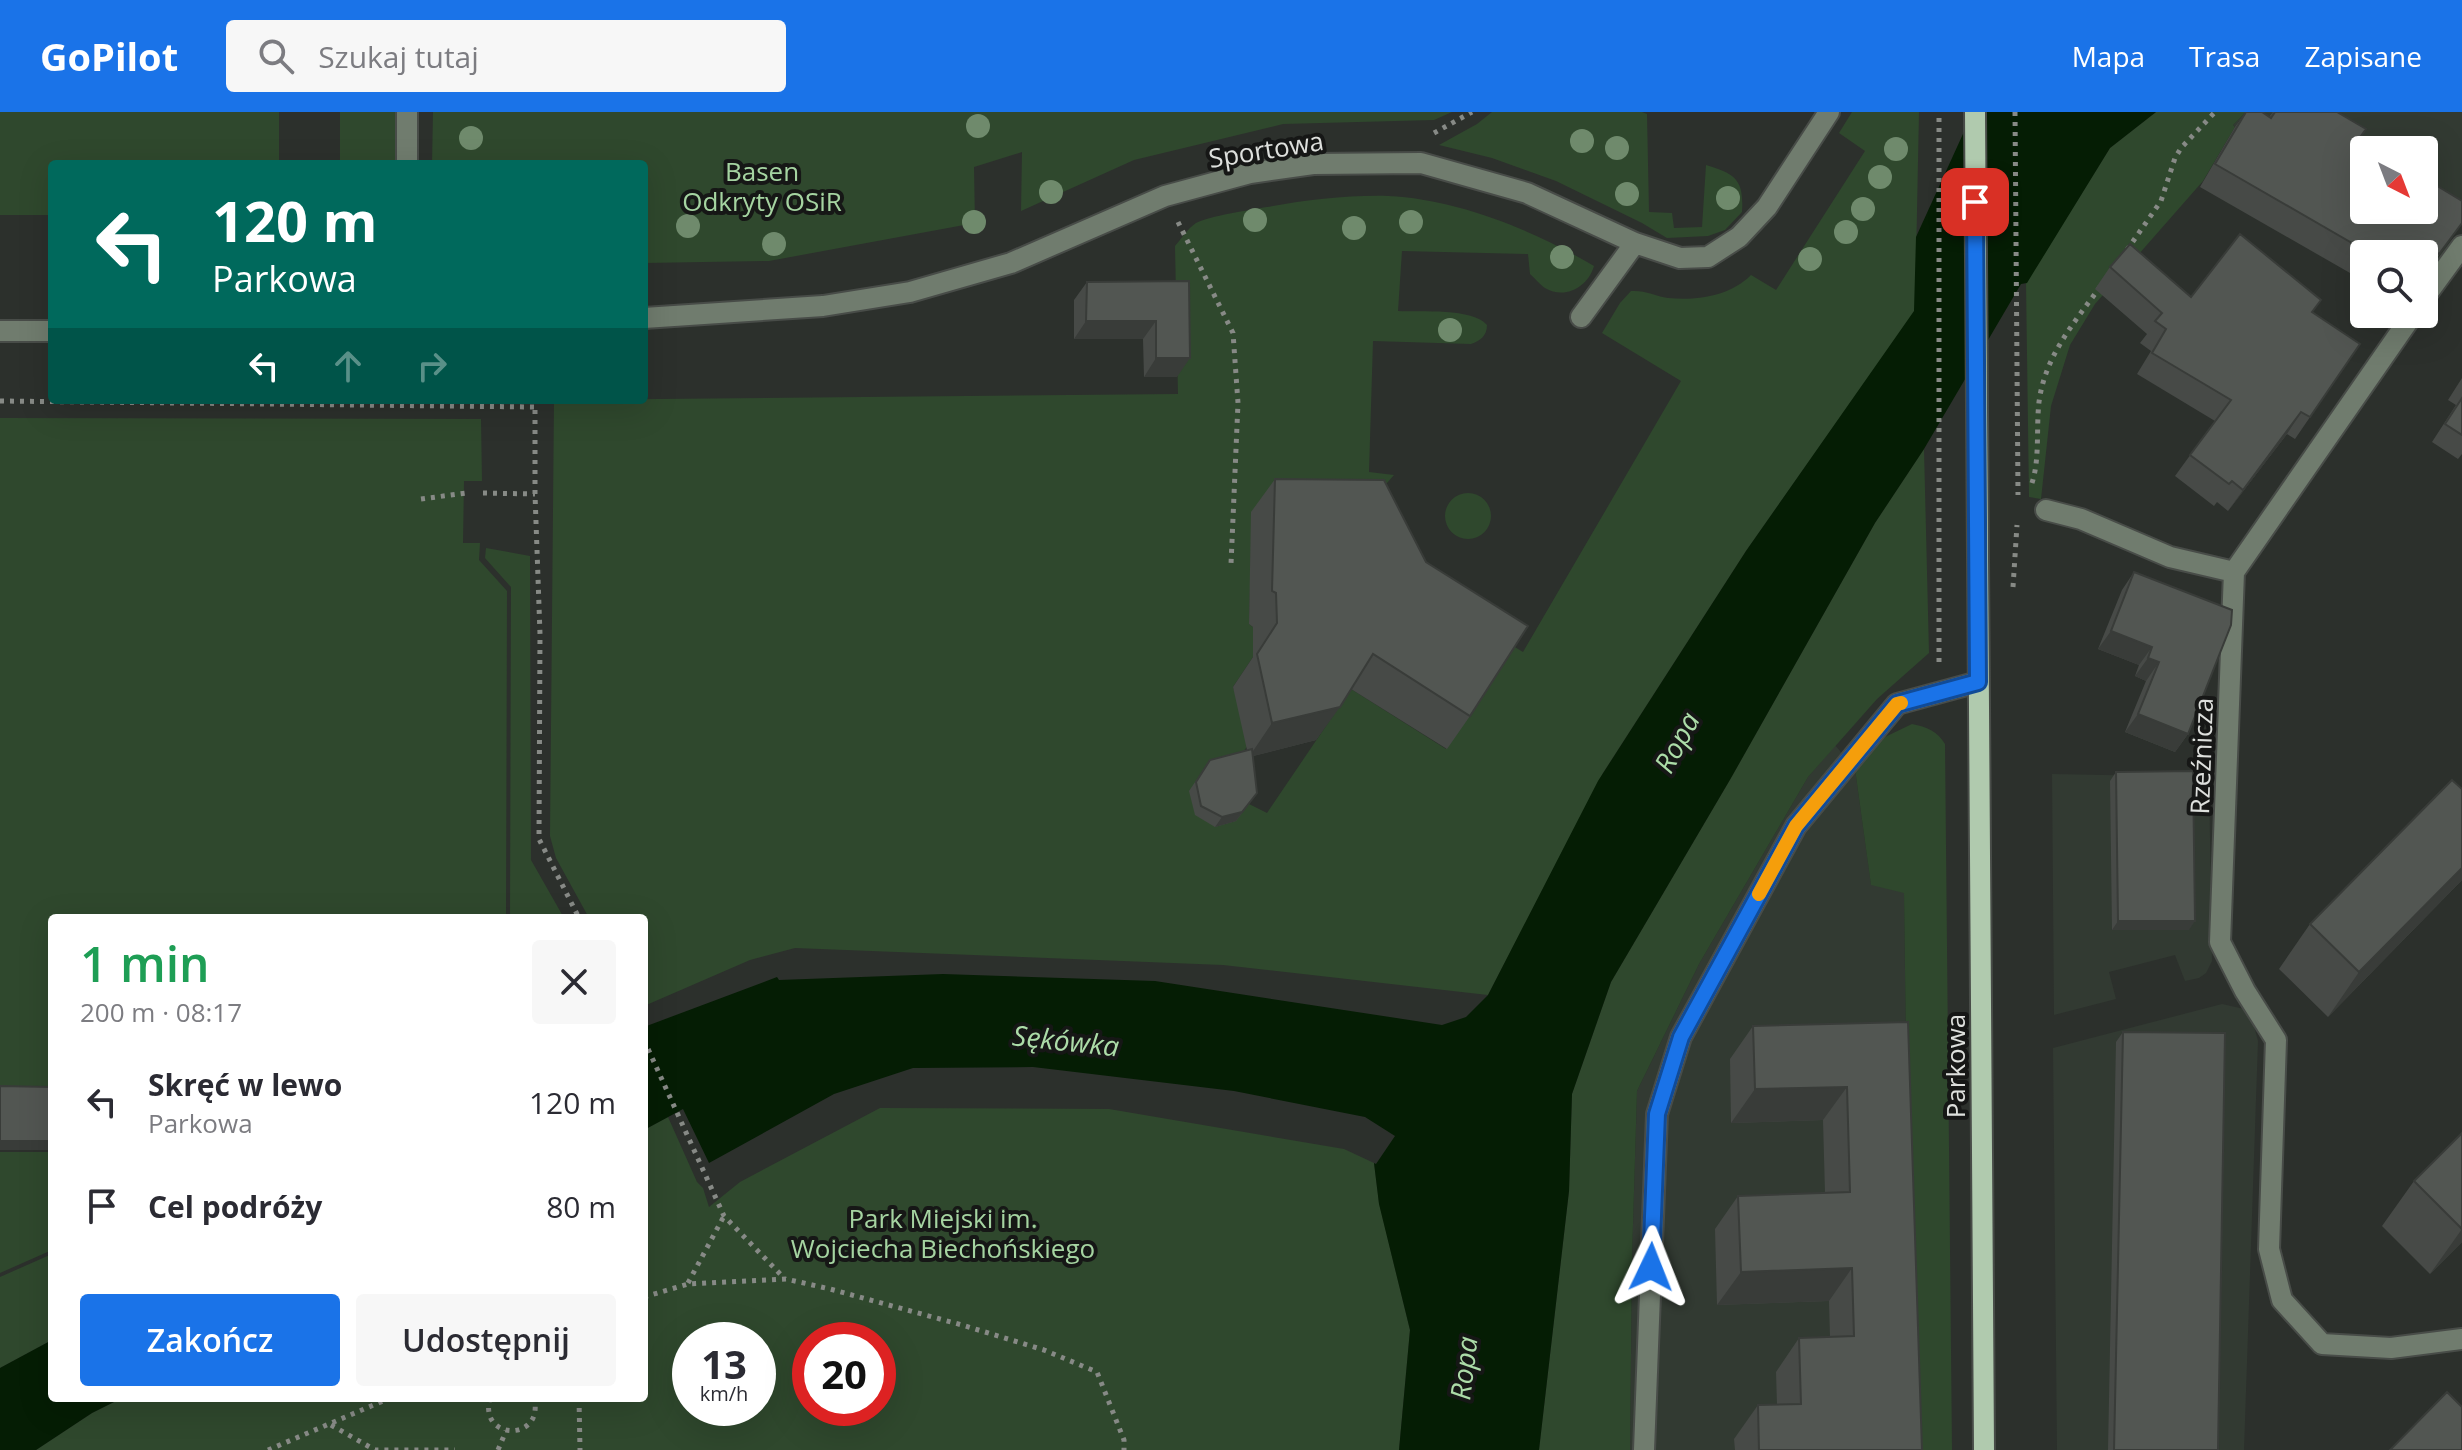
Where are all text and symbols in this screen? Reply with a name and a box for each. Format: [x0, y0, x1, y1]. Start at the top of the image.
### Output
search box [226, 20, 786, 92]
text: GoPilot [40, 30, 178, 82]
icon: search [254, 34, 298, 78]
text: Szukaj tutaj [318, 36, 479, 77]
text: Mapa [2072, 37, 2145, 75]
text: Trasa [2189, 37, 2260, 75]
text: Zapisane [2304, 37, 2422, 75]
street label: Sportowa [1206, 122, 1326, 176]
north arrow [2350, 136, 2438, 224]
map controls [2350, 136, 2438, 328]
park label: Basen Odkryty OSiR [682, 153, 842, 219]
pin [1941, 168, 2009, 236]
icon: arrive [1953, 180, 1997, 224]
text: 120 m [212, 182, 378, 258]
icon: left [80, 192, 184, 296]
button: search [2350, 240, 2438, 328]
text: Parkowa [212, 254, 357, 303]
icon: left [242, 344, 286, 388]
icon: ahead [326, 344, 370, 388]
icon: right [410, 344, 454, 388]
street label: Rzeźnicza [2181, 697, 2221, 815]
water label: Ropa [1644, 705, 1708, 779]
text: 1 min [80, 931, 210, 996]
button: close [532, 940, 616, 1024]
text: 200 m · 08:17 [80, 994, 242, 1030]
street label: Parkowa [1937, 1014, 1973, 1118]
water label: Sękówka [1011, 1016, 1121, 1065]
text: Skręć w lewo [148, 1064, 342, 1105]
icon: left [80, 1080, 124, 1124]
text: 120 m [529, 1082, 616, 1123]
text: Parkowa [148, 1105, 253, 1141]
icon: arrive [80, 1184, 124, 1228]
text: Cel podróży [148, 1186, 322, 1227]
text: 80 m [546, 1186, 616, 1227]
park label: Park Miejski im. Wojciecha Biechońskiego [791, 1200, 1095, 1266]
position arrow [1609, 1225, 1693, 1309]
button: Zakończ [80, 1294, 340, 1386]
button: Udostępnij [356, 1294, 616, 1386]
speed limit sign: 20 [792, 1322, 896, 1426]
water label: Ropa [1440, 1334, 1486, 1402]
text: 13 [701, 1336, 747, 1391]
text: km/h [700, 1380, 748, 1407]

